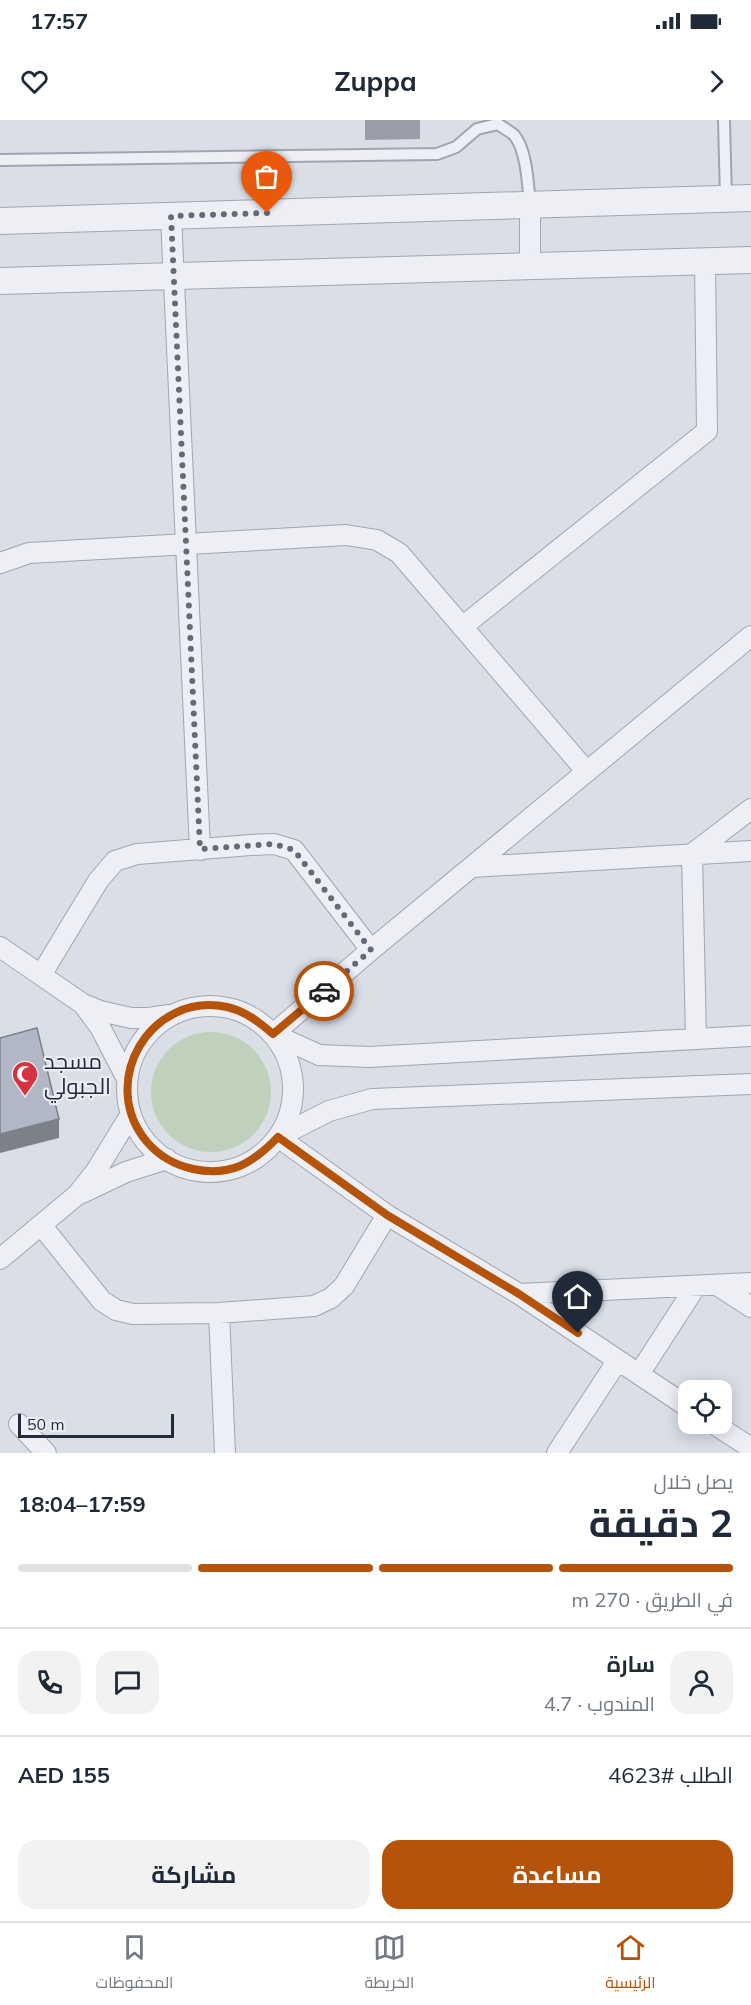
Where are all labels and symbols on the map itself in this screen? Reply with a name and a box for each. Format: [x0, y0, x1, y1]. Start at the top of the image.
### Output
pin [241, 151, 292, 213]
courier [294, 961, 354, 1021]
place label: مسجد الجبولي [44, 1047, 111, 1103]
mosque icon: مسجد الجبولي [10, 1059, 40, 1097]
pin [552, 1271, 603, 1333]
scale bar [18, 1411, 174, 1438]

